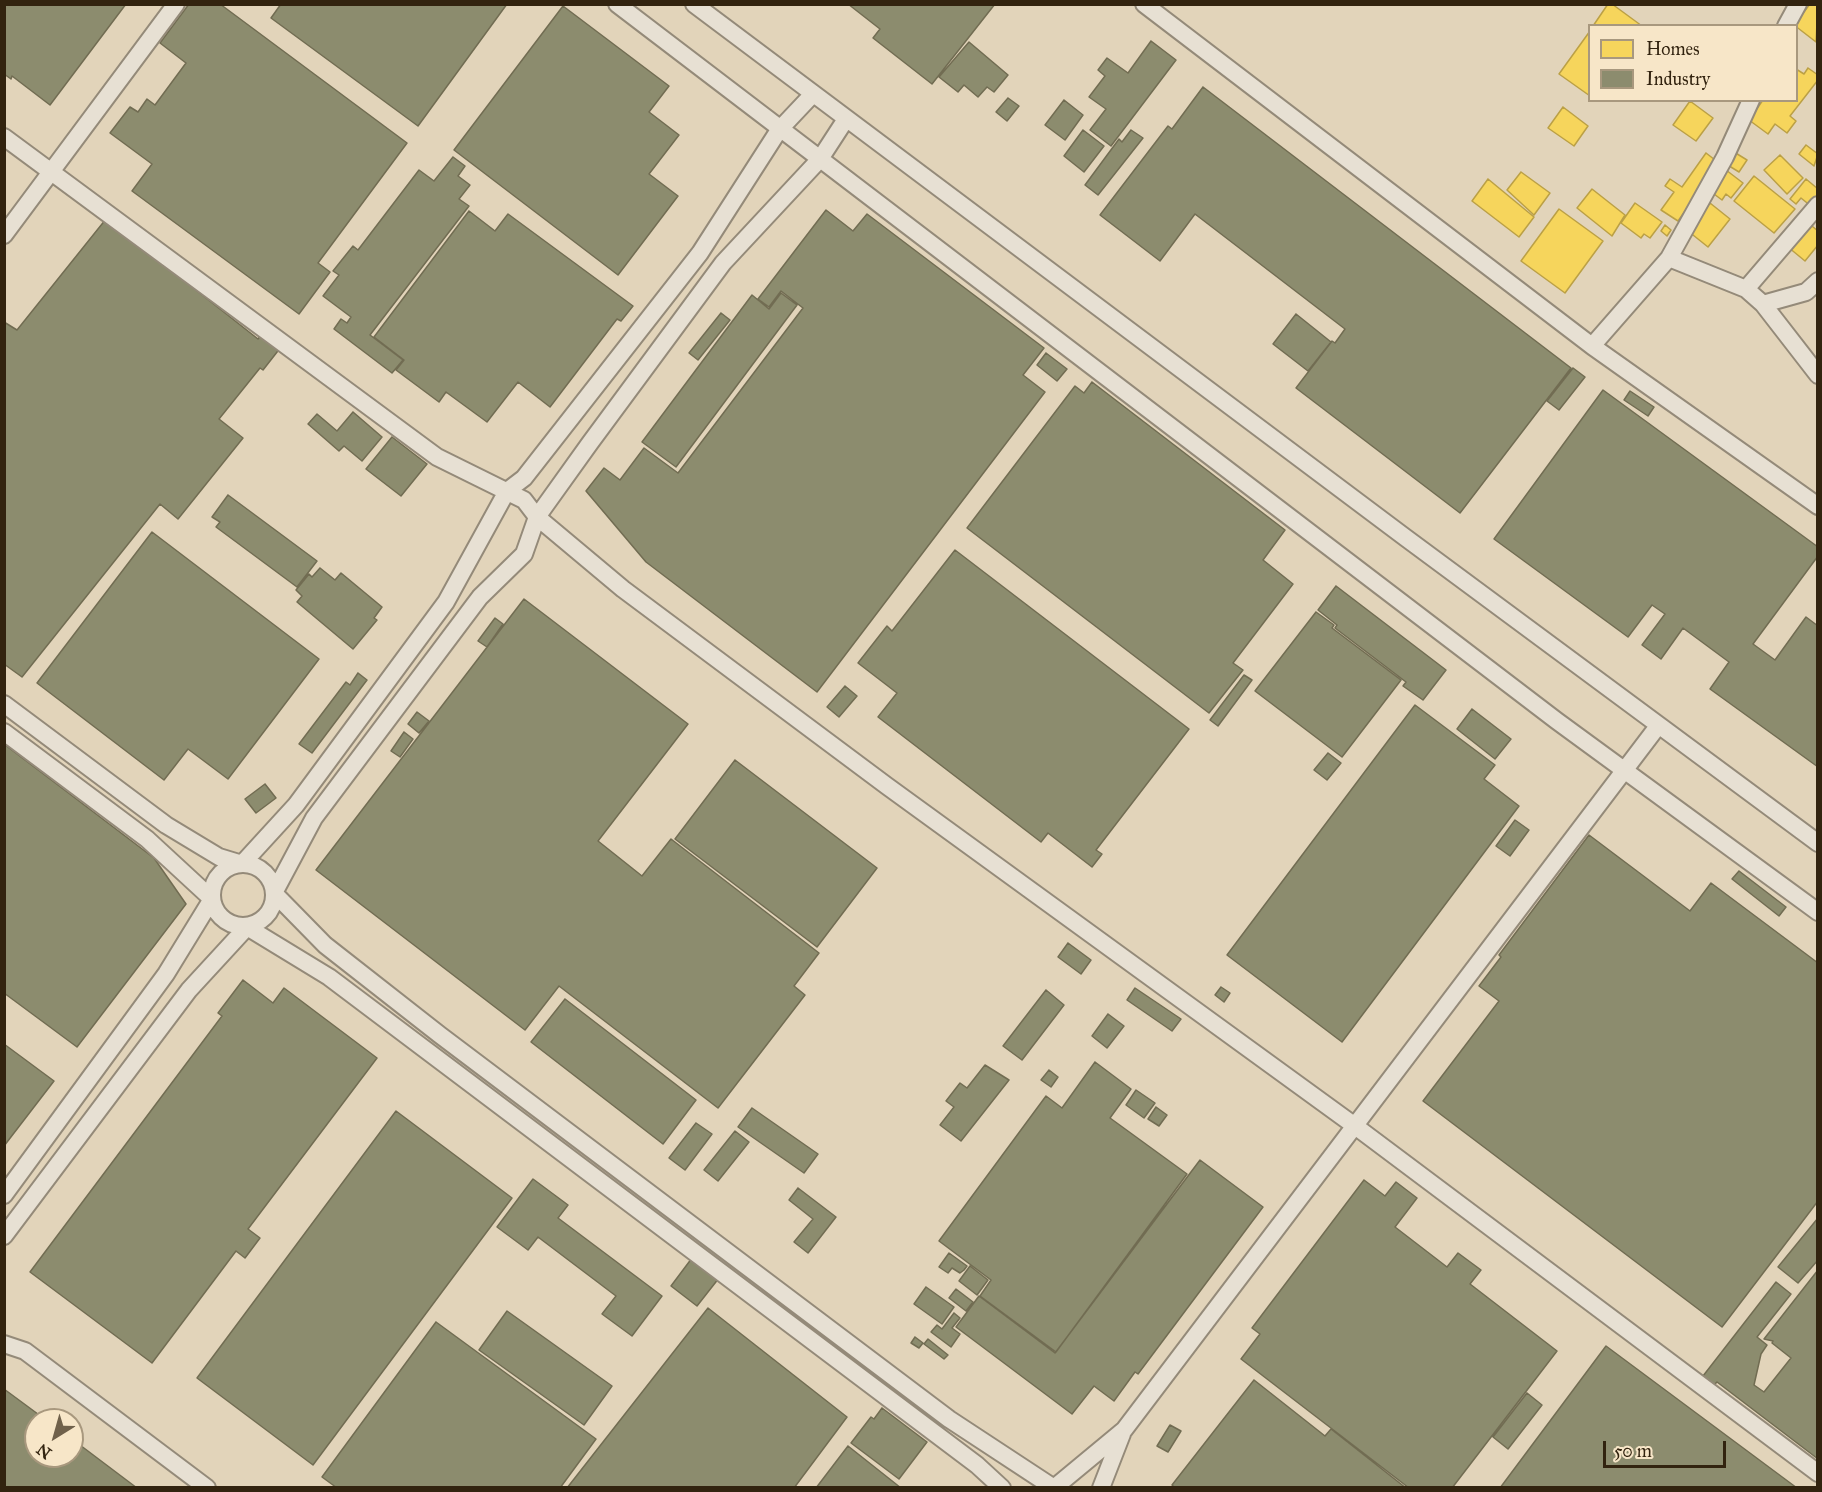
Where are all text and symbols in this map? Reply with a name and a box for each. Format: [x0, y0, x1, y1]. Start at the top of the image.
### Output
legend [1588, 24, 1798, 102]
text: Homes [1646, 38, 1700, 60]
text: Industry [1646, 68, 1710, 90]
north arrow [24, 1408, 84, 1468]
scale bar [1606, 1429, 1729, 1467]
text: N [33, 1440, 55, 1463]
text: 50 m [1614, 1440, 1652, 1462]

